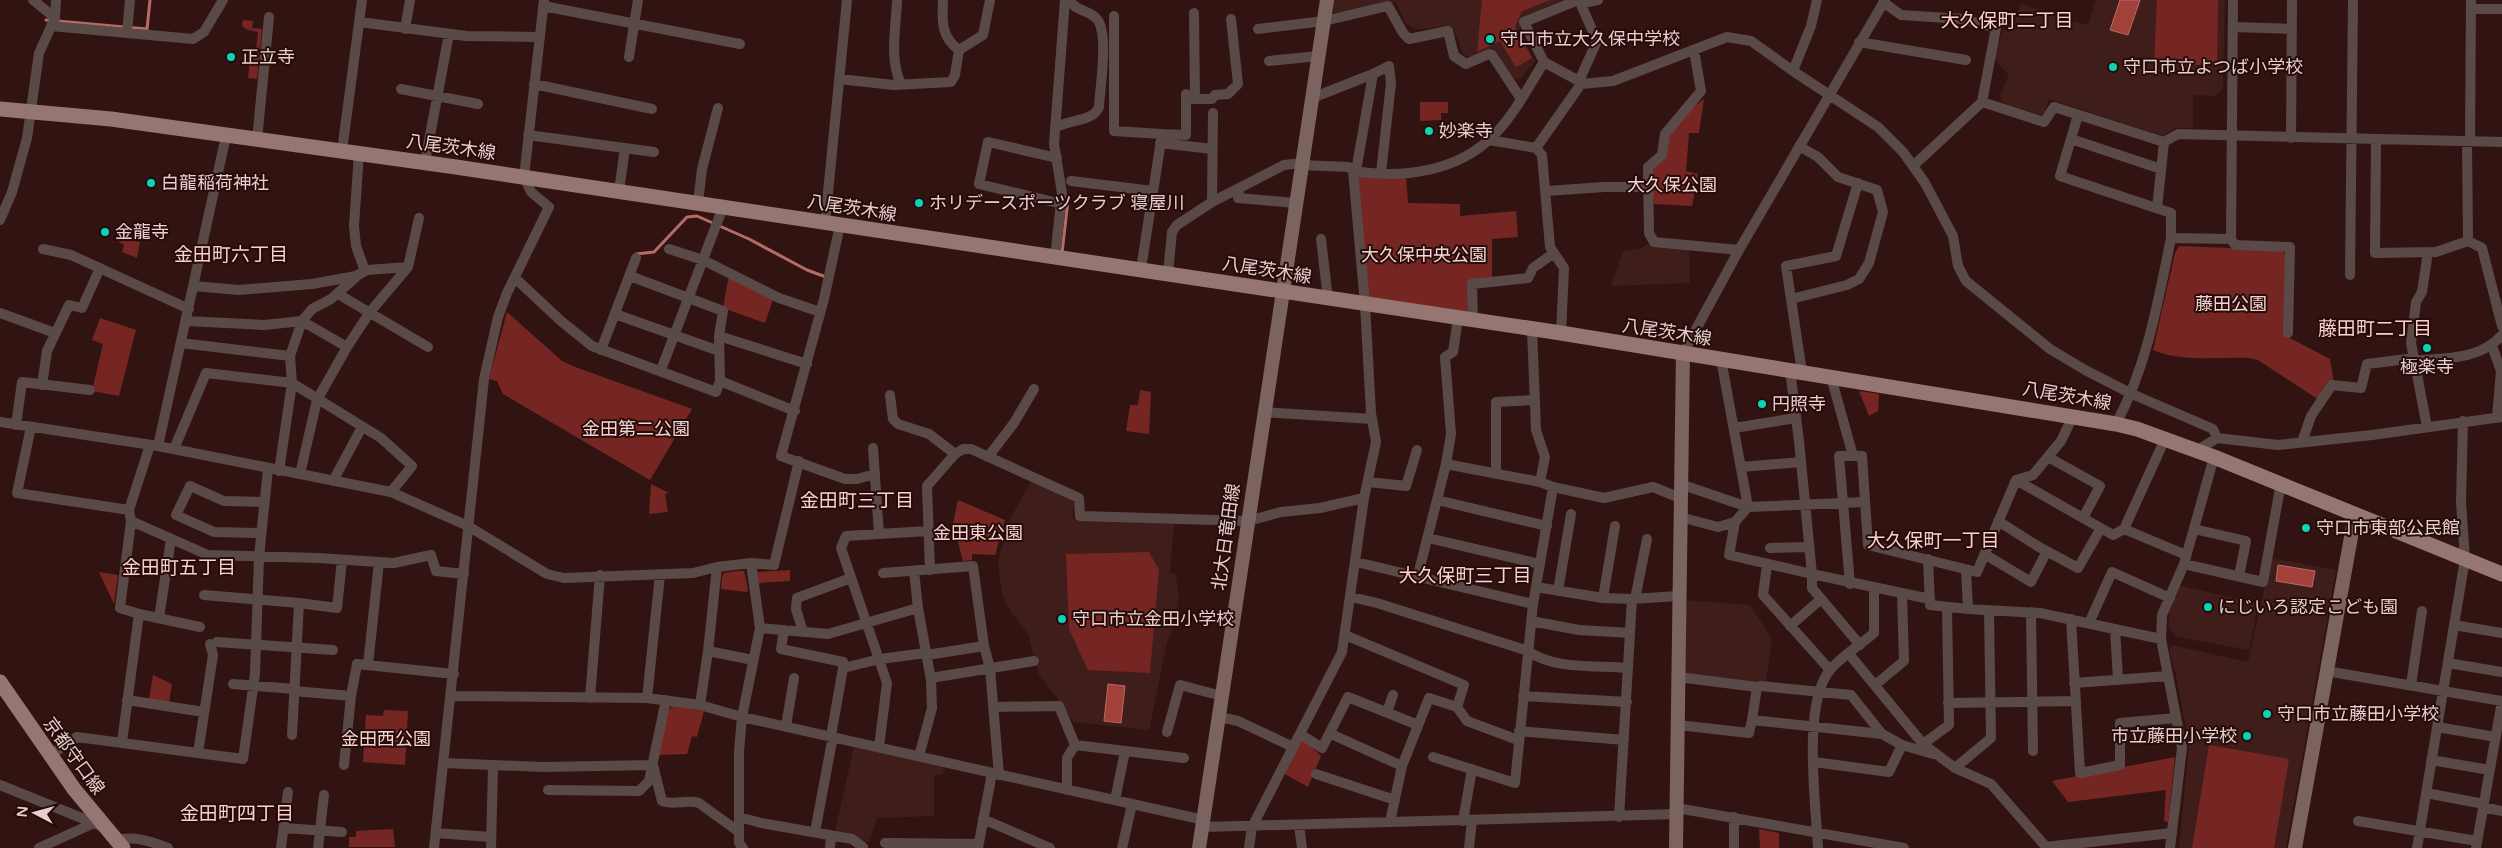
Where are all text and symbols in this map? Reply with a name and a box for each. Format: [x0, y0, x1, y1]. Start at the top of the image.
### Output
district label: 大久保町二丁目 [1940, 10, 2074, 32]
place label: 守口市立大久保中学校 [1500, 28, 1680, 50]
marker: 守口市立大久保中学校 [1484, 33, 1496, 45]
place label: 正立寺 [241, 46, 295, 68]
marker: 正立寺 [225, 51, 237, 63]
place label: 守口市立よつば小学校 [2123, 56, 2303, 78]
marker: 守口市立よつば小学校 [2107, 61, 2119, 73]
place label: 妙楽寺 [1439, 120, 1493, 142]
marker: 妙楽寺 [1423, 125, 1435, 137]
street label: 八尾茨木線 [405, 130, 497, 164]
place label: 白龍稲荷神社 [161, 172, 269, 194]
park label: 大久保公園 [1627, 174, 1717, 196]
marker: 白龍稲荷神社 [145, 177, 157, 189]
street label: 八尾茨木線 [806, 190, 898, 226]
place label: ホリデースポーツクラブ 寝屋川 [929, 192, 1184, 214]
marker: ホリデースポーツクラブ 寝屋川 [913, 197, 925, 209]
place label: 金龍寺 [115, 221, 169, 243]
marker: 金龍寺 [99, 226, 111, 238]
district label: 金田町六丁目 [174, 244, 288, 266]
park label: 大久保中央公園 [1361, 244, 1487, 266]
street label: 八尾茨木線 [1221, 252, 1313, 288]
park label: 藤田公園 [2195, 293, 2267, 315]
street label: 八尾茨木線 [1621, 314, 1713, 350]
district label: 藤田町二丁目 [2318, 318, 2432, 340]
marker: 極楽寺 [2421, 342, 2433, 354]
place label: 極楽寺 [2400, 356, 2454, 378]
street label: 八尾茨木線 [2021, 377, 2113, 415]
place label: 円照寺 [1772, 393, 1826, 415]
marker: 円照寺 [1756, 398, 1768, 410]
park label: 金田第二公園 [582, 418, 690, 440]
street label: 北大日竜田線 [1208, 482, 1244, 592]
district label: 金田町三丁目 [800, 490, 914, 512]
place label: 守口市東部公民館 [2316, 517, 2460, 539]
park label: 金田東公園 [933, 522, 1023, 544]
marker: 守口市東部公民館 [2300, 522, 2312, 534]
district label: 大久保町一丁目 [1866, 530, 2000, 552]
district label: 金田町五丁目 [122, 557, 236, 579]
district label: 大久保町三丁目 [1398, 565, 1532, 587]
place label: にじいろ認定こども園 [2218, 596, 2398, 618]
marker: にじいろ認定こども園 [2202, 601, 2214, 613]
place label: 守口市立金田小学校 [1072, 608, 1234, 630]
marker: 守口市立金田小学校 [1056, 613, 1068, 625]
place label: 守口市立藤田小学校 [2277, 703, 2439, 725]
marker: 守口市立藤田小学校 [2261, 708, 2273, 720]
street label: 京都守口線 [39, 713, 109, 799]
place label: 市立藤田小学校 [2111, 725, 2237, 747]
park label: 金田西公園 [341, 728, 431, 750]
marker: 市立藤田小学校 [2241, 730, 2253, 742]
north arrow [10, 788, 60, 838]
district label: 金田町四丁目 [180, 803, 294, 825]
text: N [14, 805, 32, 818]

